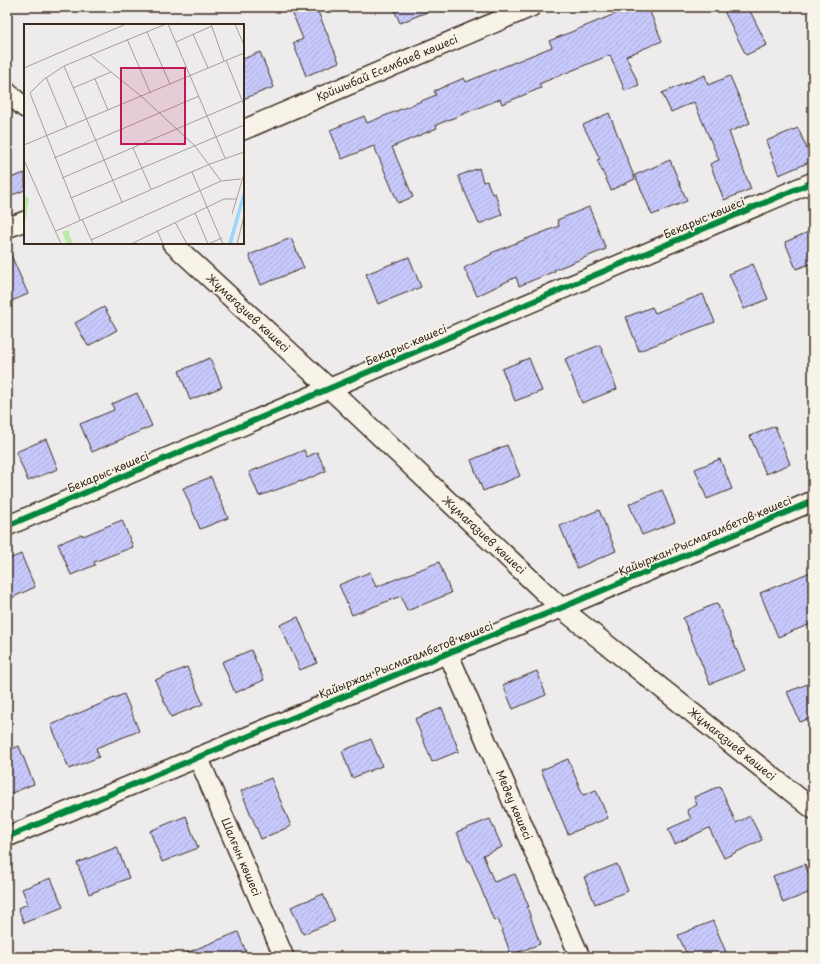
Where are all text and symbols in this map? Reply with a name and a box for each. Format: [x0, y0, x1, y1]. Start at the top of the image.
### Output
inset map [24, 24, 244, 244]
street label: Қойшыбай Есембаев көшесі [313, 30, 460, 105]
street label: Бекарыс көшесі [660, 193, 747, 242]
street label: Жұмағазиев көшесі [203, 269, 294, 356]
street label: Бекарыс көшесі [362, 320, 449, 369]
street label: Бекарыс көшесі [64, 447, 151, 496]
street label: Жұмағазиев көшесі [439, 491, 530, 578]
street label: Қайыржан Рысмағамбетов көшесі [616, 491, 794, 580]
street label: Қайыржан Рысмағамбетов көшесі [316, 617, 495, 702]
street label: Жұмағазиев көшесі [685, 703, 780, 784]
street label: Медеу көшесі [492, 767, 537, 842]
street label: Шалғын көшесі [217, 815, 266, 899]

